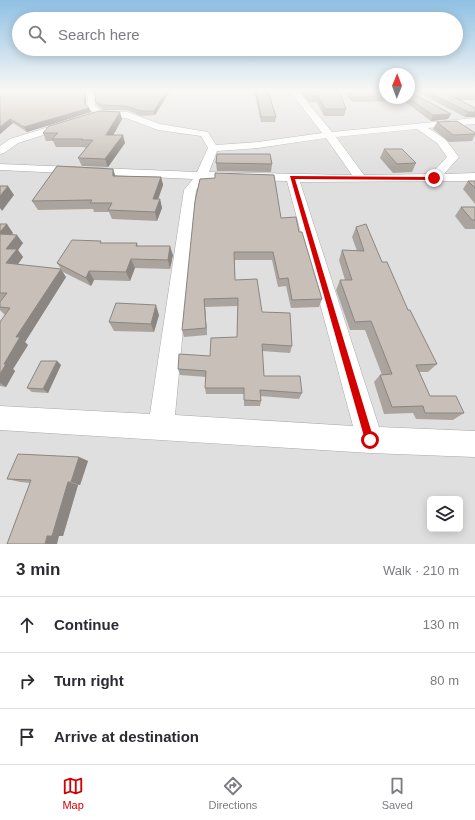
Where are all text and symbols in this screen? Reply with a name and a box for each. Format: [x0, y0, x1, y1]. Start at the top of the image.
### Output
search box [12, 12, 463, 56]
icon: search [26, 23, 48, 45]
text: Search here [58, 26, 140, 43]
north arrow [379, 68, 415, 104]
route end [425, 169, 443, 187]
route start [361, 431, 379, 449]
map controls [427, 496, 463, 532]
button: layers [427, 496, 463, 532]
text: 3 min [16, 560, 60, 579]
text: Walk · 210 m [383, 563, 459, 578]
icon: ahead [16, 614, 38, 636]
text: Continue [54, 616, 119, 633]
text: 130 m [423, 617, 459, 632]
icon: right [16, 670, 38, 692]
text: Turn right [54, 672, 124, 689]
text: 80 m [430, 673, 459, 688]
icon: arrive [16, 726, 38, 748]
text: Arrive at destination [54, 728, 199, 745]
tab: Map [62, 775, 84, 811]
tab: Directions [208, 775, 257, 811]
tab: Saved [382, 775, 413, 811]

